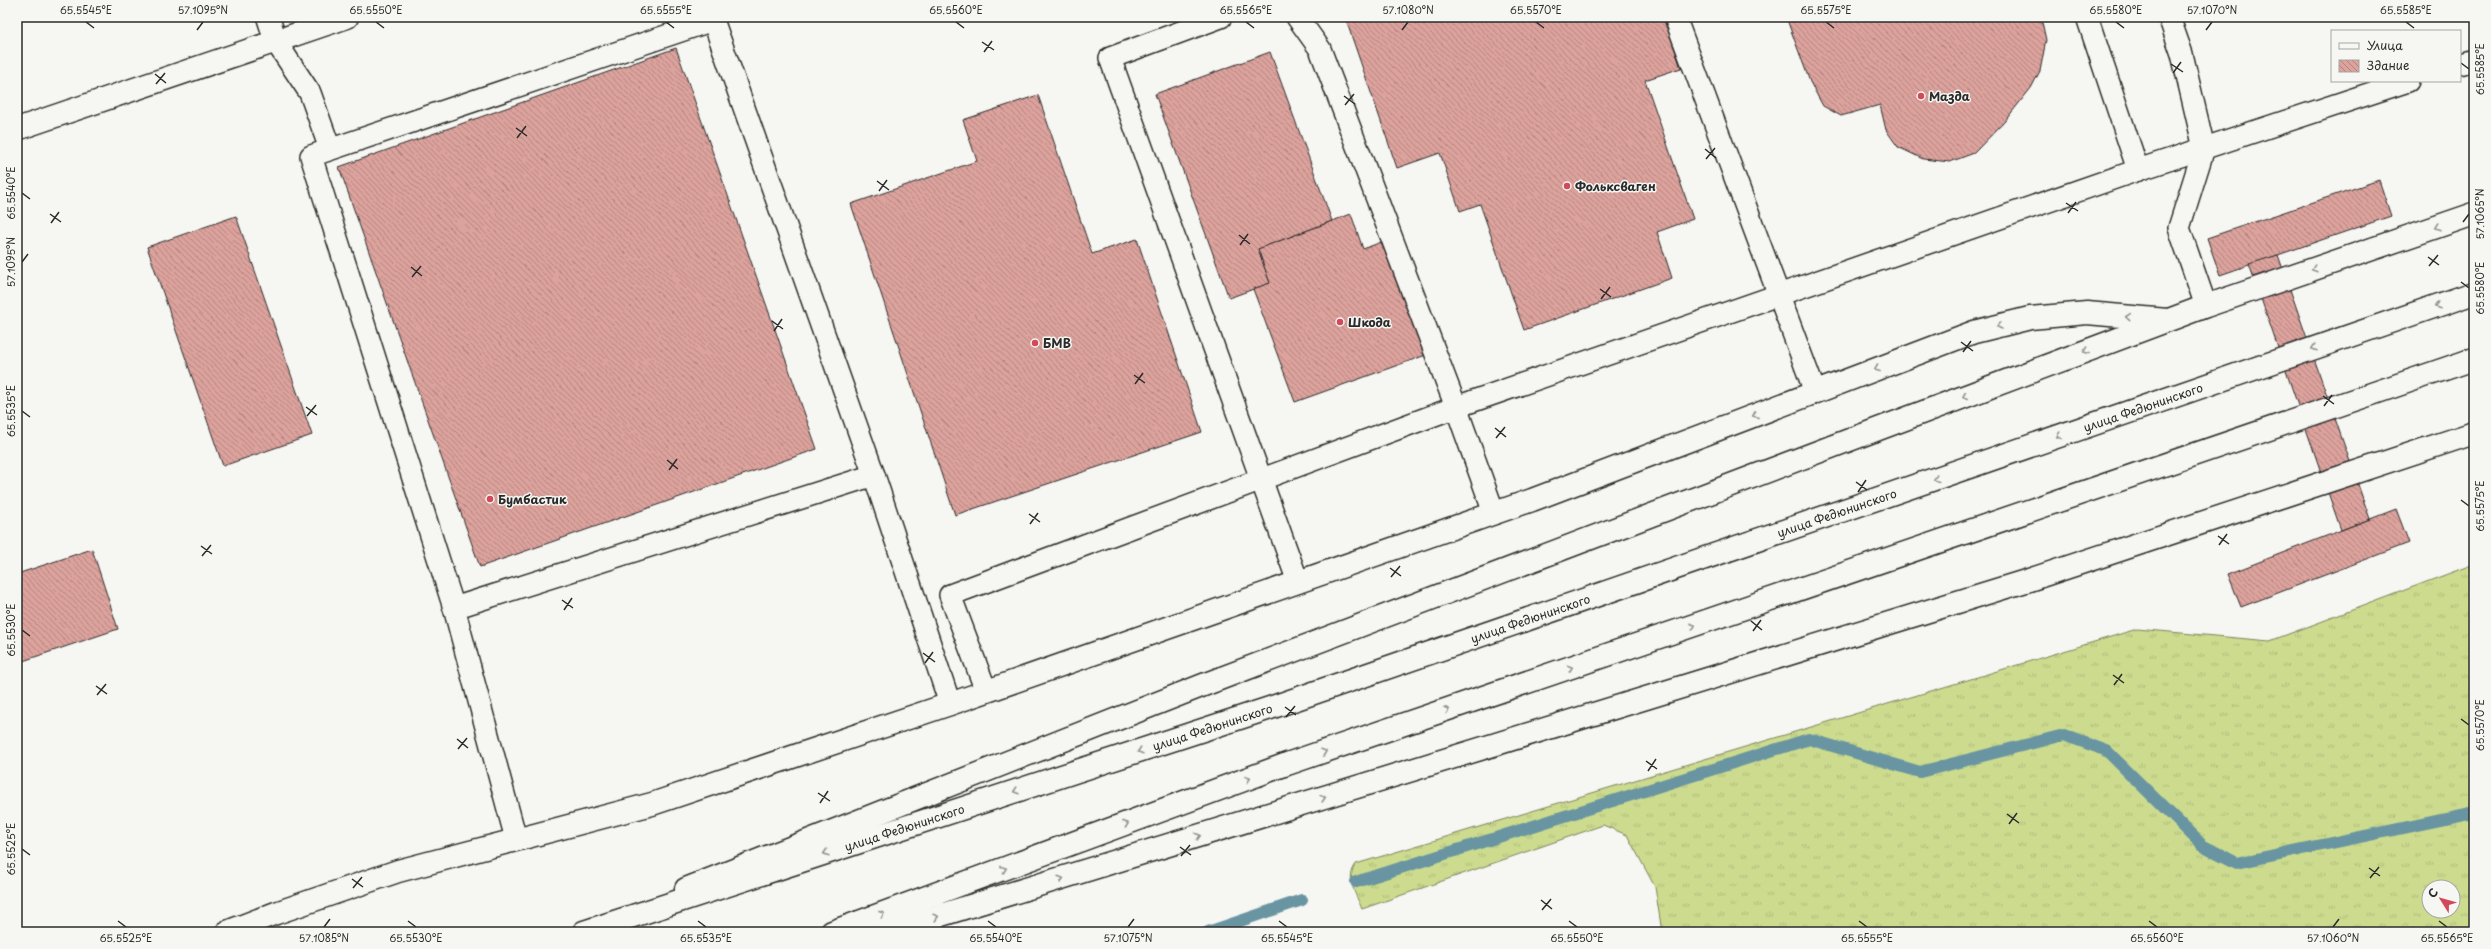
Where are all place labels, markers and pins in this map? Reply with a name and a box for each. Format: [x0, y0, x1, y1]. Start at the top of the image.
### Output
place label: Мазда [1929, 87, 1970, 105]
marker: Мазда [1916, 91, 1926, 101]
place label: Фольксваген [1575, 177, 1656, 195]
marker: Фольксваген [1562, 181, 1572, 191]
place label: Шкода [1348, 313, 1391, 331]
marker: Шкода [1335, 317, 1345, 327]
place label: БМВ [1043, 334, 1071, 352]
marker: БМВ [1030, 338, 1040, 348]
place label: Бумбастик [498, 490, 567, 508]
marker: Бумбастик [485, 494, 495, 504]

